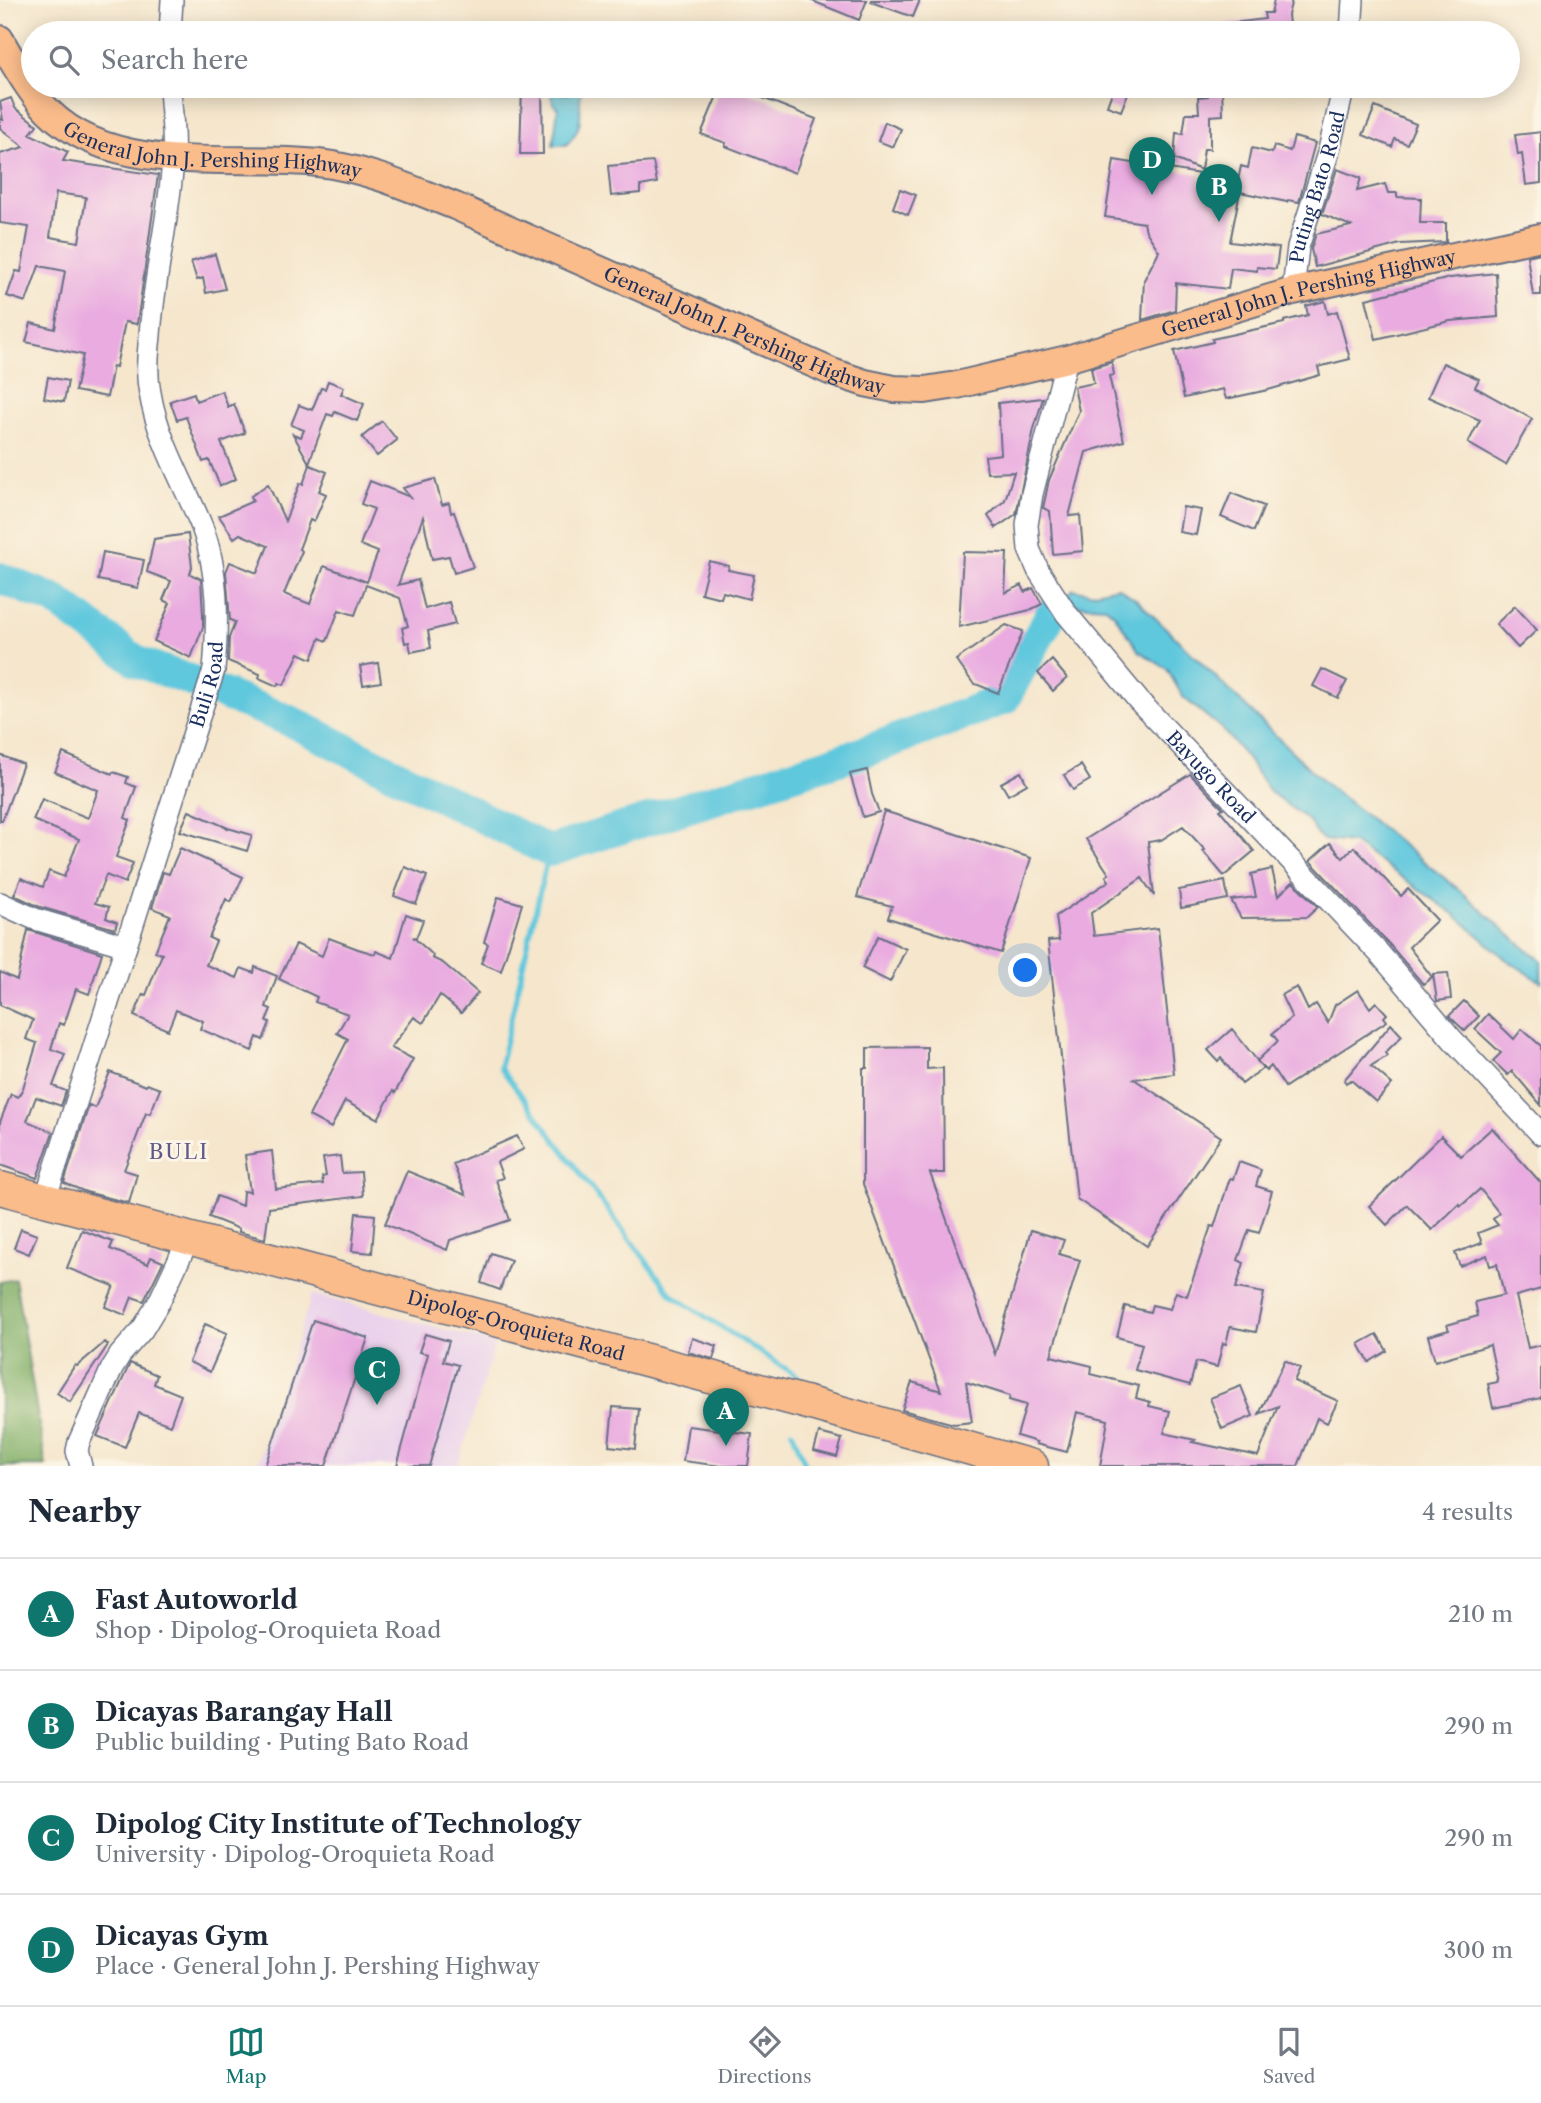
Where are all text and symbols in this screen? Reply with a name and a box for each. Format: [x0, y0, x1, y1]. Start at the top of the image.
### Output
search box [21, 21, 1520, 98]
icon: search [45, 41, 83, 79]
text: Search here [101, 44, 248, 76]
street label: Puting Bato Road [1285, 108, 1350, 264]
street label: General John J. Pershing Highway [59, 116, 365, 183]
pin: D [1129, 137, 1175, 195]
pin: B [1196, 164, 1242, 222]
street label: General John J. Pershing Highway [1159, 245, 1459, 342]
street label: General John J. Pershing Highway [600, 262, 888, 399]
street label: Buli Road [185, 640, 228, 730]
street label: Bayugo Road [1161, 726, 1260, 828]
your location [1008, 953, 1042, 987]
district label: BULI [149, 1139, 209, 1164]
street label: Dipolog-Oroquieta Road [405, 1286, 628, 1366]
pin: C [354, 1347, 400, 1405]
pin: A [703, 1388, 749, 1446]
text: Nearby [28, 1493, 141, 1530]
text: 4 results [1422, 1498, 1513, 1526]
text: Fast Autoworld [95, 1584, 298, 1616]
text: A [42, 1600, 60, 1628]
text: 210 m [1448, 1600, 1513, 1628]
text: Shop · Dipolog-Oroquieta Road [95, 1616, 441, 1644]
text: Dicayas Barangay Hall [95, 1696, 393, 1728]
text: B [42, 1712, 60, 1740]
text: 290 m [1444, 1712, 1513, 1740]
text: Public building · Puting Bato Road [95, 1728, 469, 1756]
text: Dipolog City Institute of Technology [95, 1808, 581, 1840]
text: C [42, 1824, 60, 1852]
text: 290 m [1444, 1824, 1513, 1852]
text: University · Dipolog-Oroquieta Road [95, 1840, 495, 1868]
text: Dicayas Gym [95, 1920, 269, 1952]
text: D [41, 1936, 61, 1964]
text: 300 m [1444, 1936, 1513, 1964]
text: Place · General John J. Pershing Highway [95, 1952, 540, 1980]
tab: Map [226, 2023, 266, 2088]
tab: Directions [718, 2023, 811, 2088]
tab: Saved [1263, 2023, 1315, 2088]

